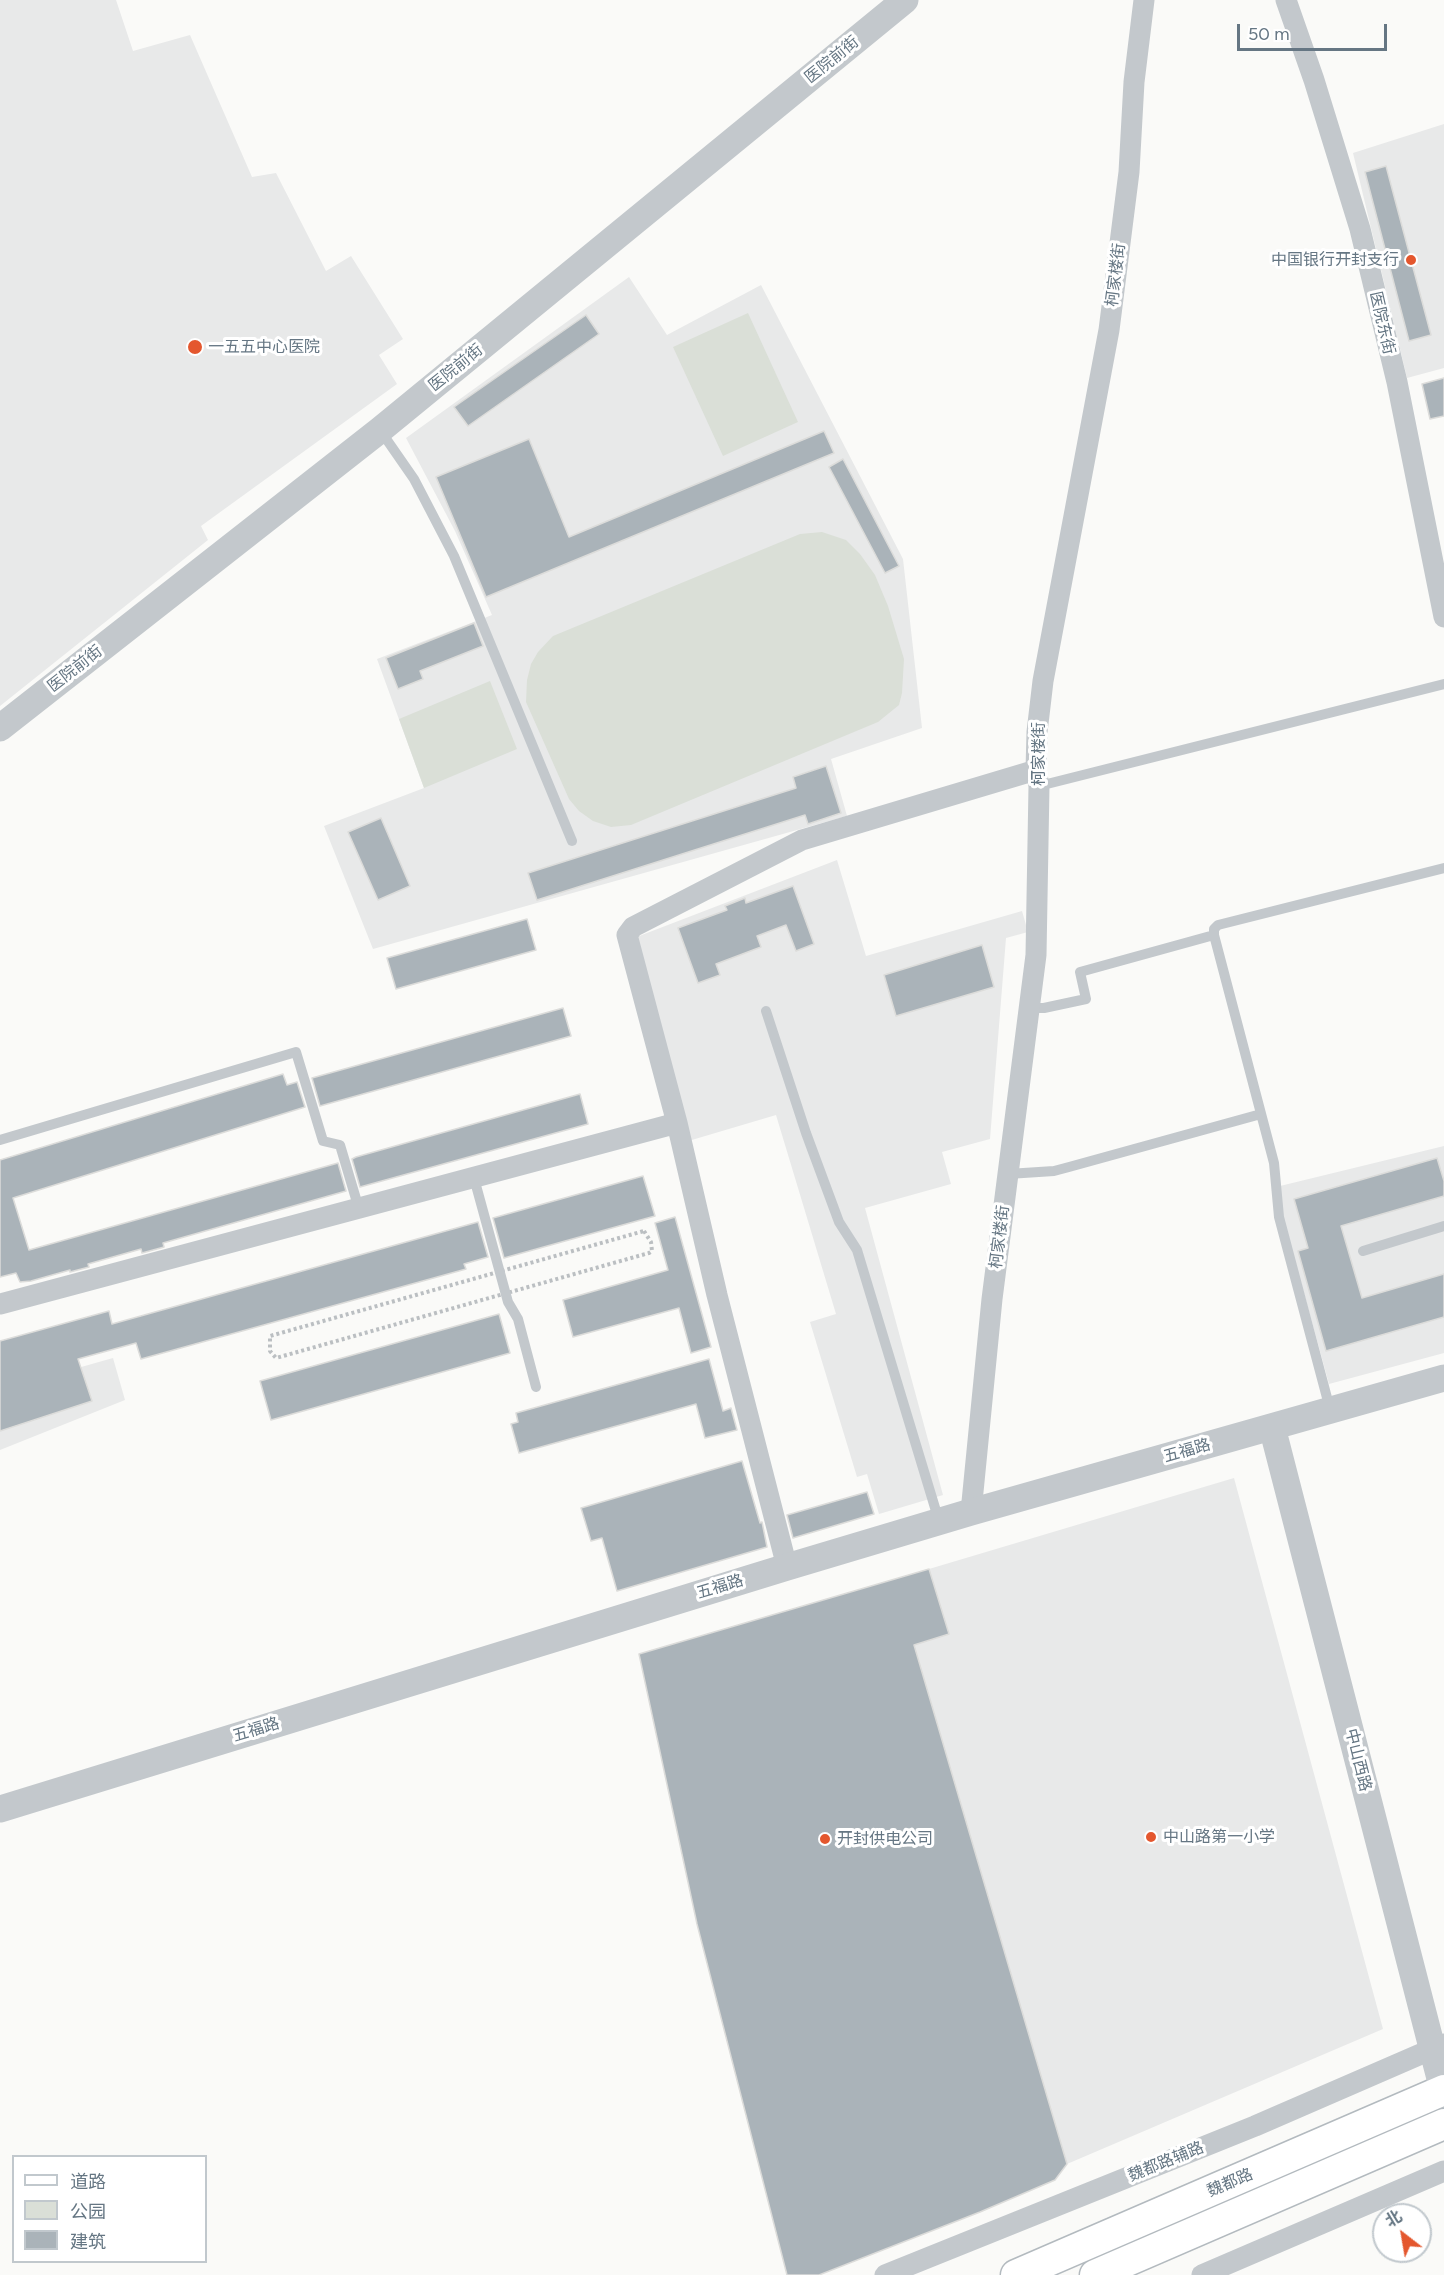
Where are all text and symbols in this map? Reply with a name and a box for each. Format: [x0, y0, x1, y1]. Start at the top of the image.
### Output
scale bar [1240, 12, 1390, 50]
text: 50 m [1248, 23, 1290, 45]
street label: 医院前街 [801, 32, 863, 88]
street label: 柯家楼街 [1103, 242, 1129, 308]
place label: 中国银行开封支行 [1271, 250, 1399, 270]
marker: 中国银行开封支行 [1404, 253, 1418, 267]
street label: 医院东街 [1365, 290, 1399, 356]
place label: 一五五中心医院 [208, 337, 320, 357]
marker: 一五五中心医院 [186, 338, 204, 356]
street label: 医院前街 [425, 340, 487, 396]
street label: 医院前街 [44, 642, 106, 696]
street label: 柯家楼街 [1029, 722, 1049, 786]
street label: 柯家楼街 [987, 1204, 1013, 1270]
street label: 五福路 [1161, 1435, 1213, 1467]
street label: 五福路 [694, 1571, 746, 1603]
street label: 五福路 [230, 1714, 282, 1746]
street label: 中山西路 [1341, 1727, 1375, 1793]
place label: 中山路第一小学 [1163, 1827, 1275, 1847]
place label: 开封供电公司 [837, 1829, 933, 1849]
marker: 中山路第一小学 [1144, 1830, 1158, 1844]
marker: 开封供电公司 [818, 1832, 832, 1846]
street label: 魏都路辅路 [1125, 2138, 1207, 2186]
legend [12, 2155, 207, 2263]
street label: 魏都路 [1204, 2165, 1256, 2201]
text: 道路 [70, 2171, 106, 2193]
text: 公园 [70, 2201, 106, 2223]
north arrow [1372, 2203, 1432, 2263]
text: 北 [1382, 2207, 1405, 2231]
text: 建筑 [70, 2231, 106, 2253]

